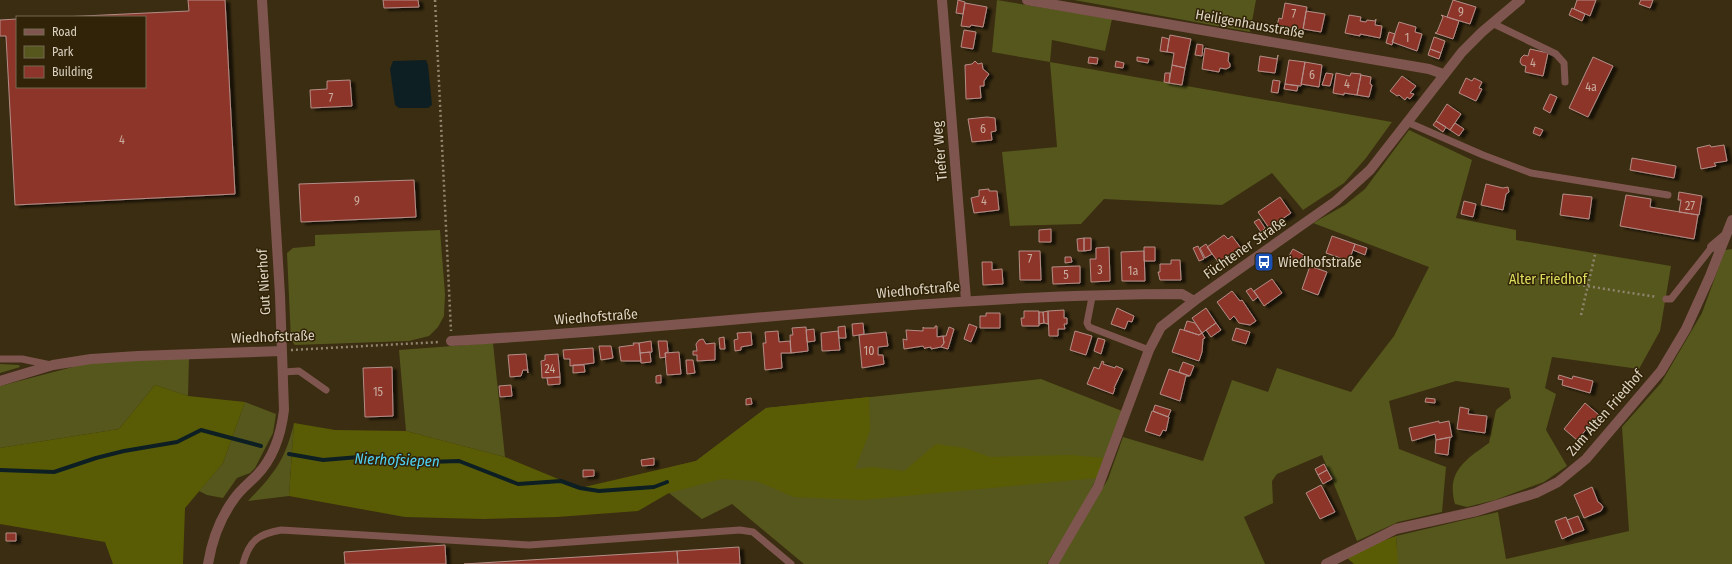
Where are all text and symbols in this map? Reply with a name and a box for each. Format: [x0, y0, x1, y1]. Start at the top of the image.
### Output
house number: 9 [1458, 5, 1464, 19]
street label: Heiligenhausstraße [1194, 6, 1306, 42]
house number: 7 [1292, 7, 1297, 21]
legend [16, 16, 146, 88]
text: Road [52, 25, 77, 39]
house number: 1 [1405, 31, 1409, 45]
text: Park [52, 45, 74, 59]
house number: 4 [1530, 56, 1536, 70]
text: Building [52, 65, 93, 79]
house number: 6 [1309, 68, 1315, 82]
house number: 4 [1344, 77, 1350, 91]
house number: 4a [1585, 80, 1597, 94]
house number: 7 [329, 91, 334, 105]
street label: Tiefer Weg [929, 120, 951, 182]
house number: 6 [980, 122, 986, 136]
house number: 4 [119, 133, 125, 147]
house number: 9 [354, 194, 360, 208]
house number: 4 [981, 194, 987, 208]
house number: 27 [1685, 199, 1695, 213]
street label: Füchtener Straße [1200, 213, 1290, 283]
street label: Gut Nierhof [254, 247, 274, 315]
bus stop icon: Wiedhofstraße [1253, 251, 1275, 273]
house number: 7 [1028, 252, 1033, 266]
place label: Wiedhofstraße [1278, 254, 1362, 271]
house number: 3 [1097, 263, 1103, 277]
house number: 1a [1128, 264, 1138, 278]
house number: 5 [1063, 268, 1069, 282]
park label: Alter Friedhof [1509, 271, 1589, 288]
street label: Wiedhofstraße [876, 278, 961, 302]
street label: Wiedhofstraße [554, 306, 638, 328]
street label: Wiedhofstraße [231, 327, 315, 347]
house number: 10 [864, 344, 874, 358]
house number: 24 [545, 362, 556, 376]
street label: Zum Alten Friedhof [1563, 365, 1648, 459]
house number: 15 [373, 385, 384, 399]
water label: Nierhofsiepen [354, 450, 440, 470]

